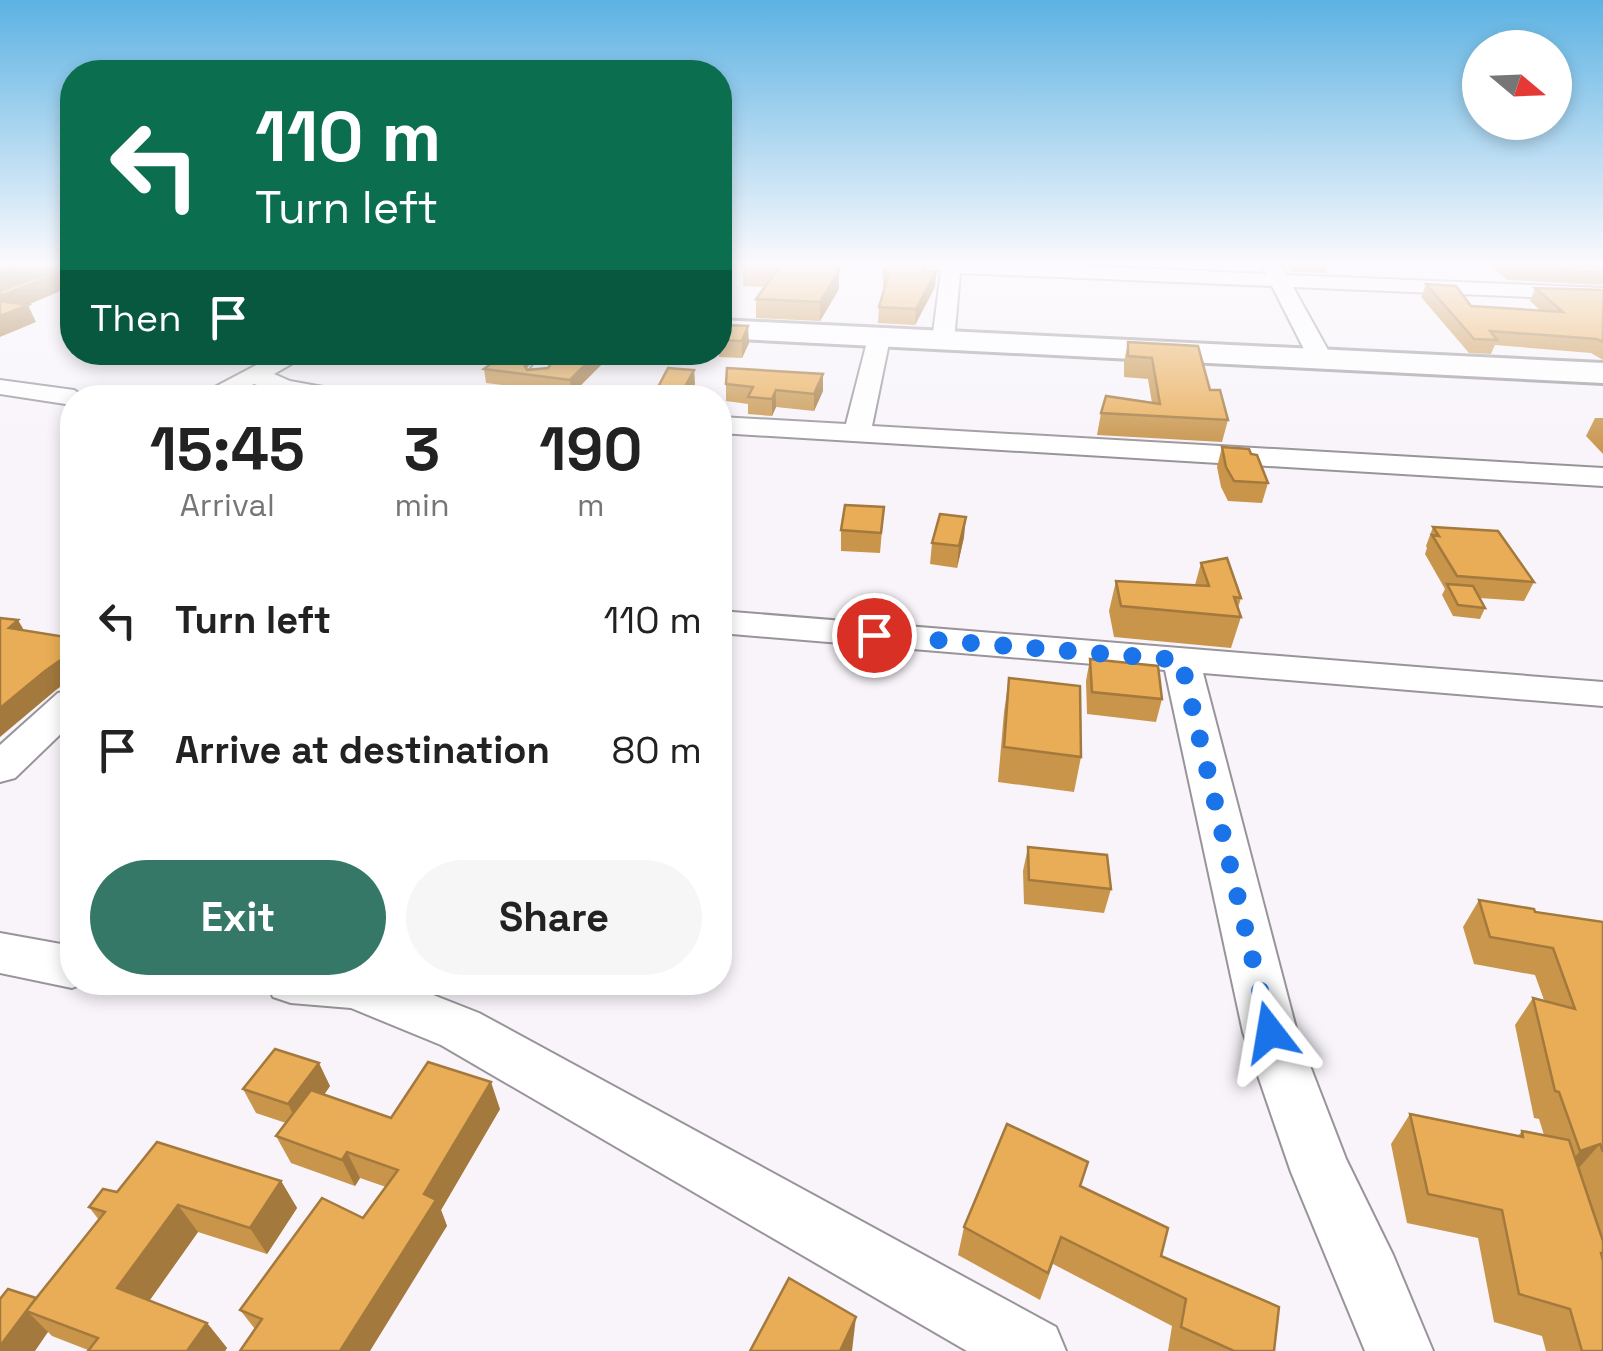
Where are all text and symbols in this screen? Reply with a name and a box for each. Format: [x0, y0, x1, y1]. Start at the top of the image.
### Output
north arrow [1462, 30, 1572, 140]
map controls [1462, 30, 1572, 140]
text: 110 m [255, 92, 441, 181]
icon: left [90, 100, 220, 230]
text: Turn left [255, 179, 438, 236]
icon: arrive [201, 290, 256, 345]
text: Then [90, 294, 181, 342]
text: 15:45 [150, 411, 305, 488]
text: 3 [404, 411, 440, 488]
text: 190 [539, 411, 642, 488]
text: Arrival [180, 485, 275, 525]
text: min [395, 485, 450, 525]
text: m [577, 485, 605, 525]
icon: left [90, 593, 145, 648]
pin [832, 593, 917, 678]
text: Turn left [175, 596, 331, 644]
text: 110 m [603, 596, 702, 644]
icon: arrive [847, 608, 902, 663]
icon: arrive [90, 723, 145, 778]
text: Arrive at destination [175, 726, 550, 774]
text: 80 m [612, 726, 702, 774]
button: Exit [90, 860, 386, 975]
button: Share [406, 860, 702, 975]
position arrow [1218, 980, 1322, 1084]

